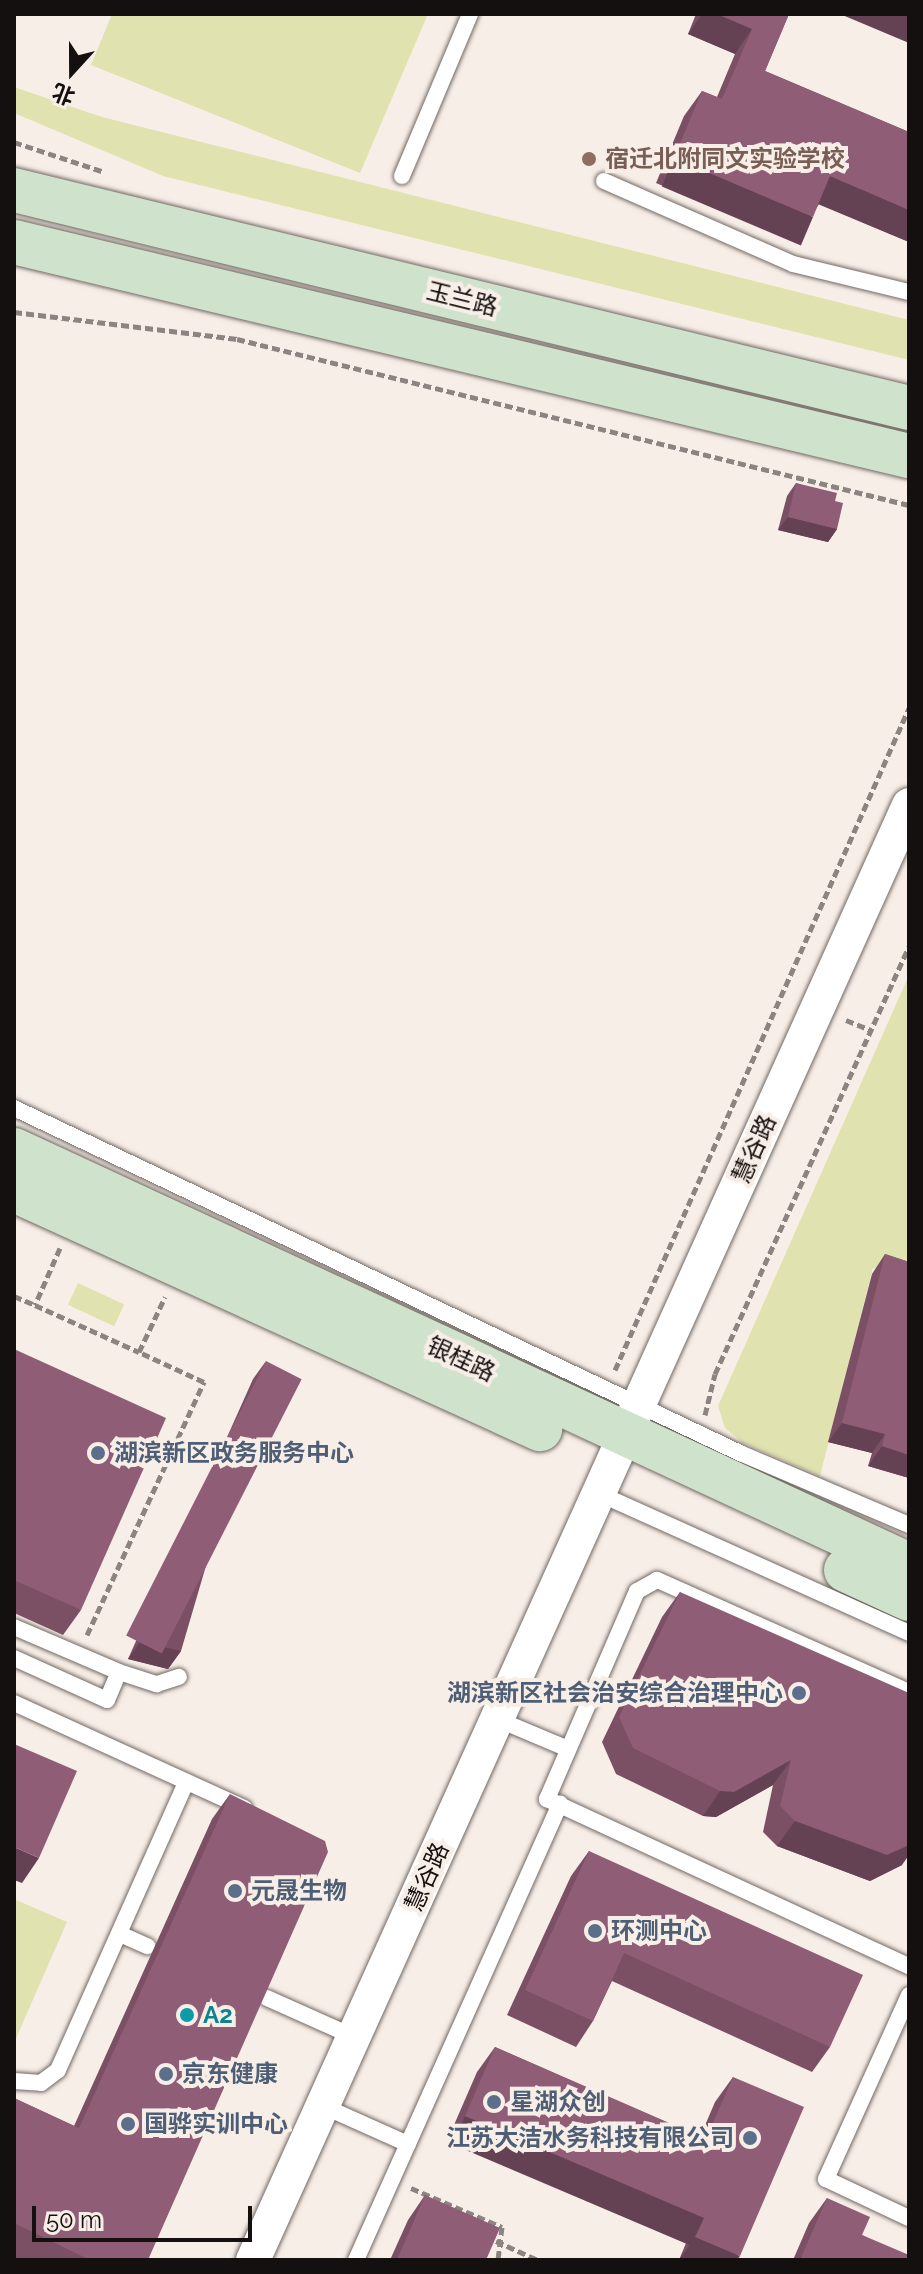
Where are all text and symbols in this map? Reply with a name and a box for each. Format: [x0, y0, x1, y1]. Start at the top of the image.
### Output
north arrow [32, 32, 112, 112]
text: 北 [48, 78, 78, 110]
place label: 宿迁北附同文实验学校 [605, 145, 845, 173]
marker: 宿迁北附同文实验学校 [580, 150, 598, 168]
street label: 玉兰路 [424, 276, 500, 322]
street label: 慧谷路 [726, 1110, 782, 1188]
street label: 银桂路 [422, 1331, 500, 1387]
place label: 湖滨新区政务服务中心 [114, 1439, 354, 1467]
marker: 湖滨新区政务服务中心 [89, 1444, 107, 1462]
place label: 湖滨新区社会治安综合治理中心 [447, 1679, 783, 1707]
marker: 湖滨新区社会治安综合治理中心 [790, 1684, 808, 1702]
street label: 慧谷路 [399, 1838, 455, 1916]
place label: 元晟生物 [251, 1877, 347, 1905]
marker: 元晟生物 [226, 1882, 244, 1900]
place label: 环测中心 [611, 1917, 707, 1945]
marker: 环测中心 [586, 1922, 604, 1940]
place label: A2 [203, 2001, 233, 2029]
marker: A2 [178, 2006, 196, 2024]
place label: 京东健康 [182, 2060, 278, 2088]
marker: 京东健康 [157, 2065, 175, 2083]
place label: 星湖众创 [510, 2088, 606, 2116]
marker: 星湖众创 [485, 2093, 503, 2111]
place label: 国骅实训中心 [144, 2110, 288, 2138]
marker: 国骅实训中心 [119, 2115, 137, 2133]
place label: 江苏大洁水务科技有限公司 [446, 2124, 734, 2152]
marker: 江苏大洁水务科技有限公司 [741, 2129, 759, 2147]
scale bar [36, 2190, 256, 2240]
text: 50 m [46, 2205, 102, 2234]

